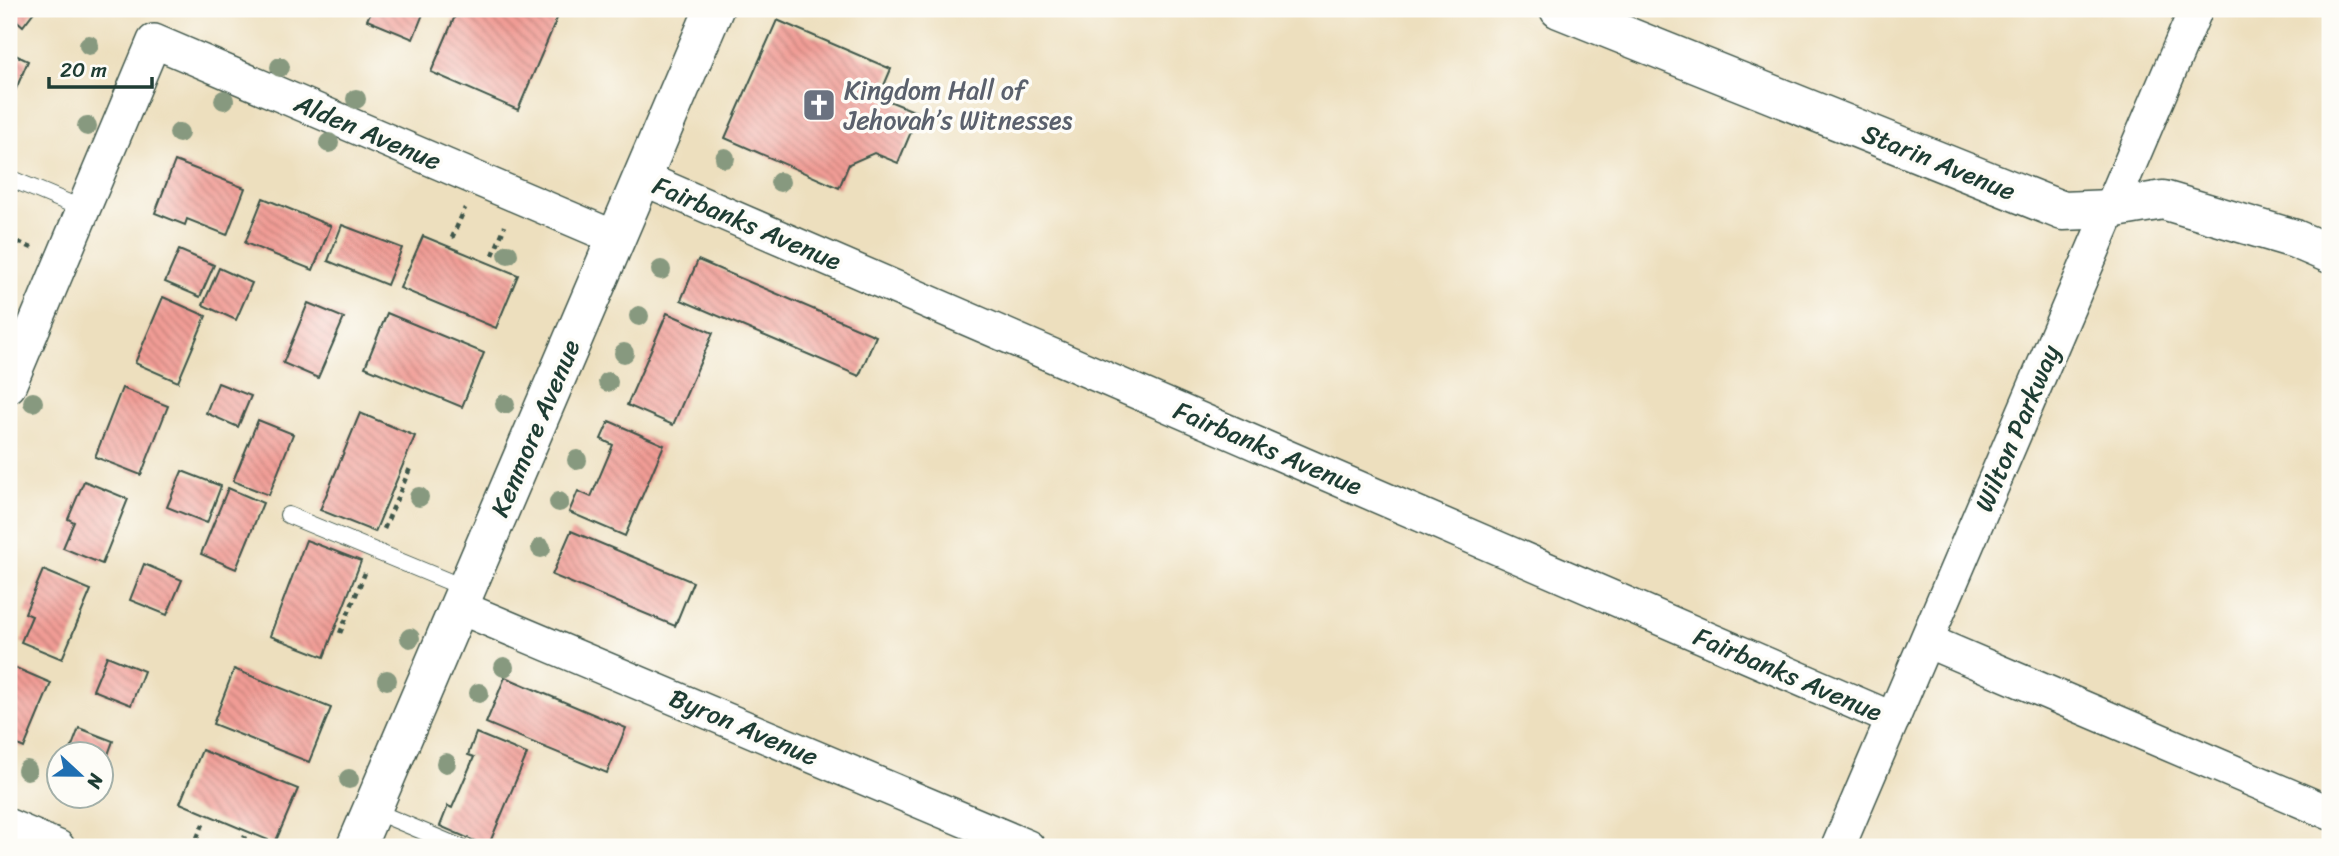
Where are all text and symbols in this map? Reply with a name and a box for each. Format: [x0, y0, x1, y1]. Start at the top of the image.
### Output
scale bar [49, 46, 152, 90]
text: 20 m [60, 51, 107, 89]
place label: Kingdom Hall of Jehovah’s Witnesses [843, 67, 1073, 143]
street label: Alden Avenue [286, 80, 449, 184]
church icon: Kingdom Hall of Jehovah’s Witnesses [800, 86, 838, 124]
street label: Starin Avenue [1855, 110, 2023, 214]
street label: Fairbanks Avenue [645, 162, 849, 284]
street label: Kenmore Avenue [477, 331, 593, 524]
street label: Wilton Parkway [1961, 337, 2073, 519]
street label: Fairbanks Avenue [1166, 387, 1370, 509]
street label: Fairbanks Avenue [1686, 613, 1890, 735]
street label: Byron Avenue [662, 675, 826, 779]
north arrow [46, 740, 116, 810]
text: N [77, 768, 113, 794]

